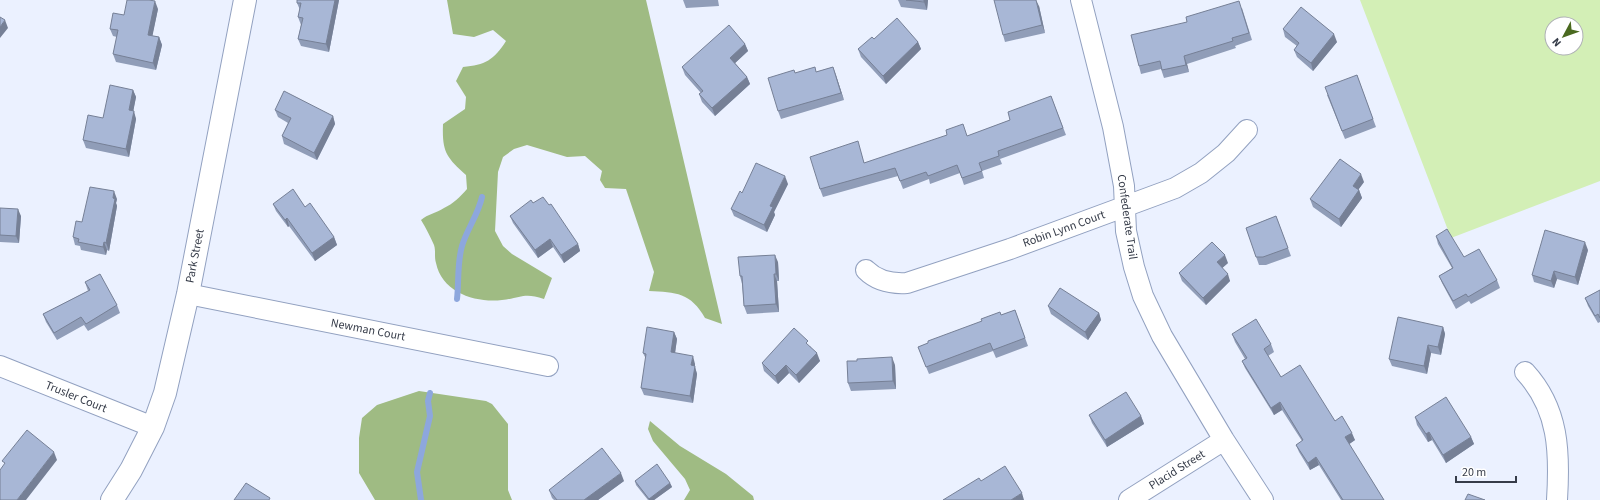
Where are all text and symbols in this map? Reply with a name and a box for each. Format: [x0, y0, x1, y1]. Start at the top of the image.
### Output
north arrow [1544, 16, 1584, 56]
text: N [1549, 35, 1565, 50]
street label: Confederate Trail [1113, 173, 1141, 261]
street label: Robin Lynn Court [1020, 206, 1108, 252]
street label: Park Street [181, 227, 209, 285]
street label: Newman Court [329, 314, 407, 346]
street label: Trusler Court [43, 377, 109, 417]
street label: Placid Street [1146, 446, 1208, 494]
scale bar [1456, 458, 1516, 484]
text: 20 m [1462, 464, 1486, 481]

